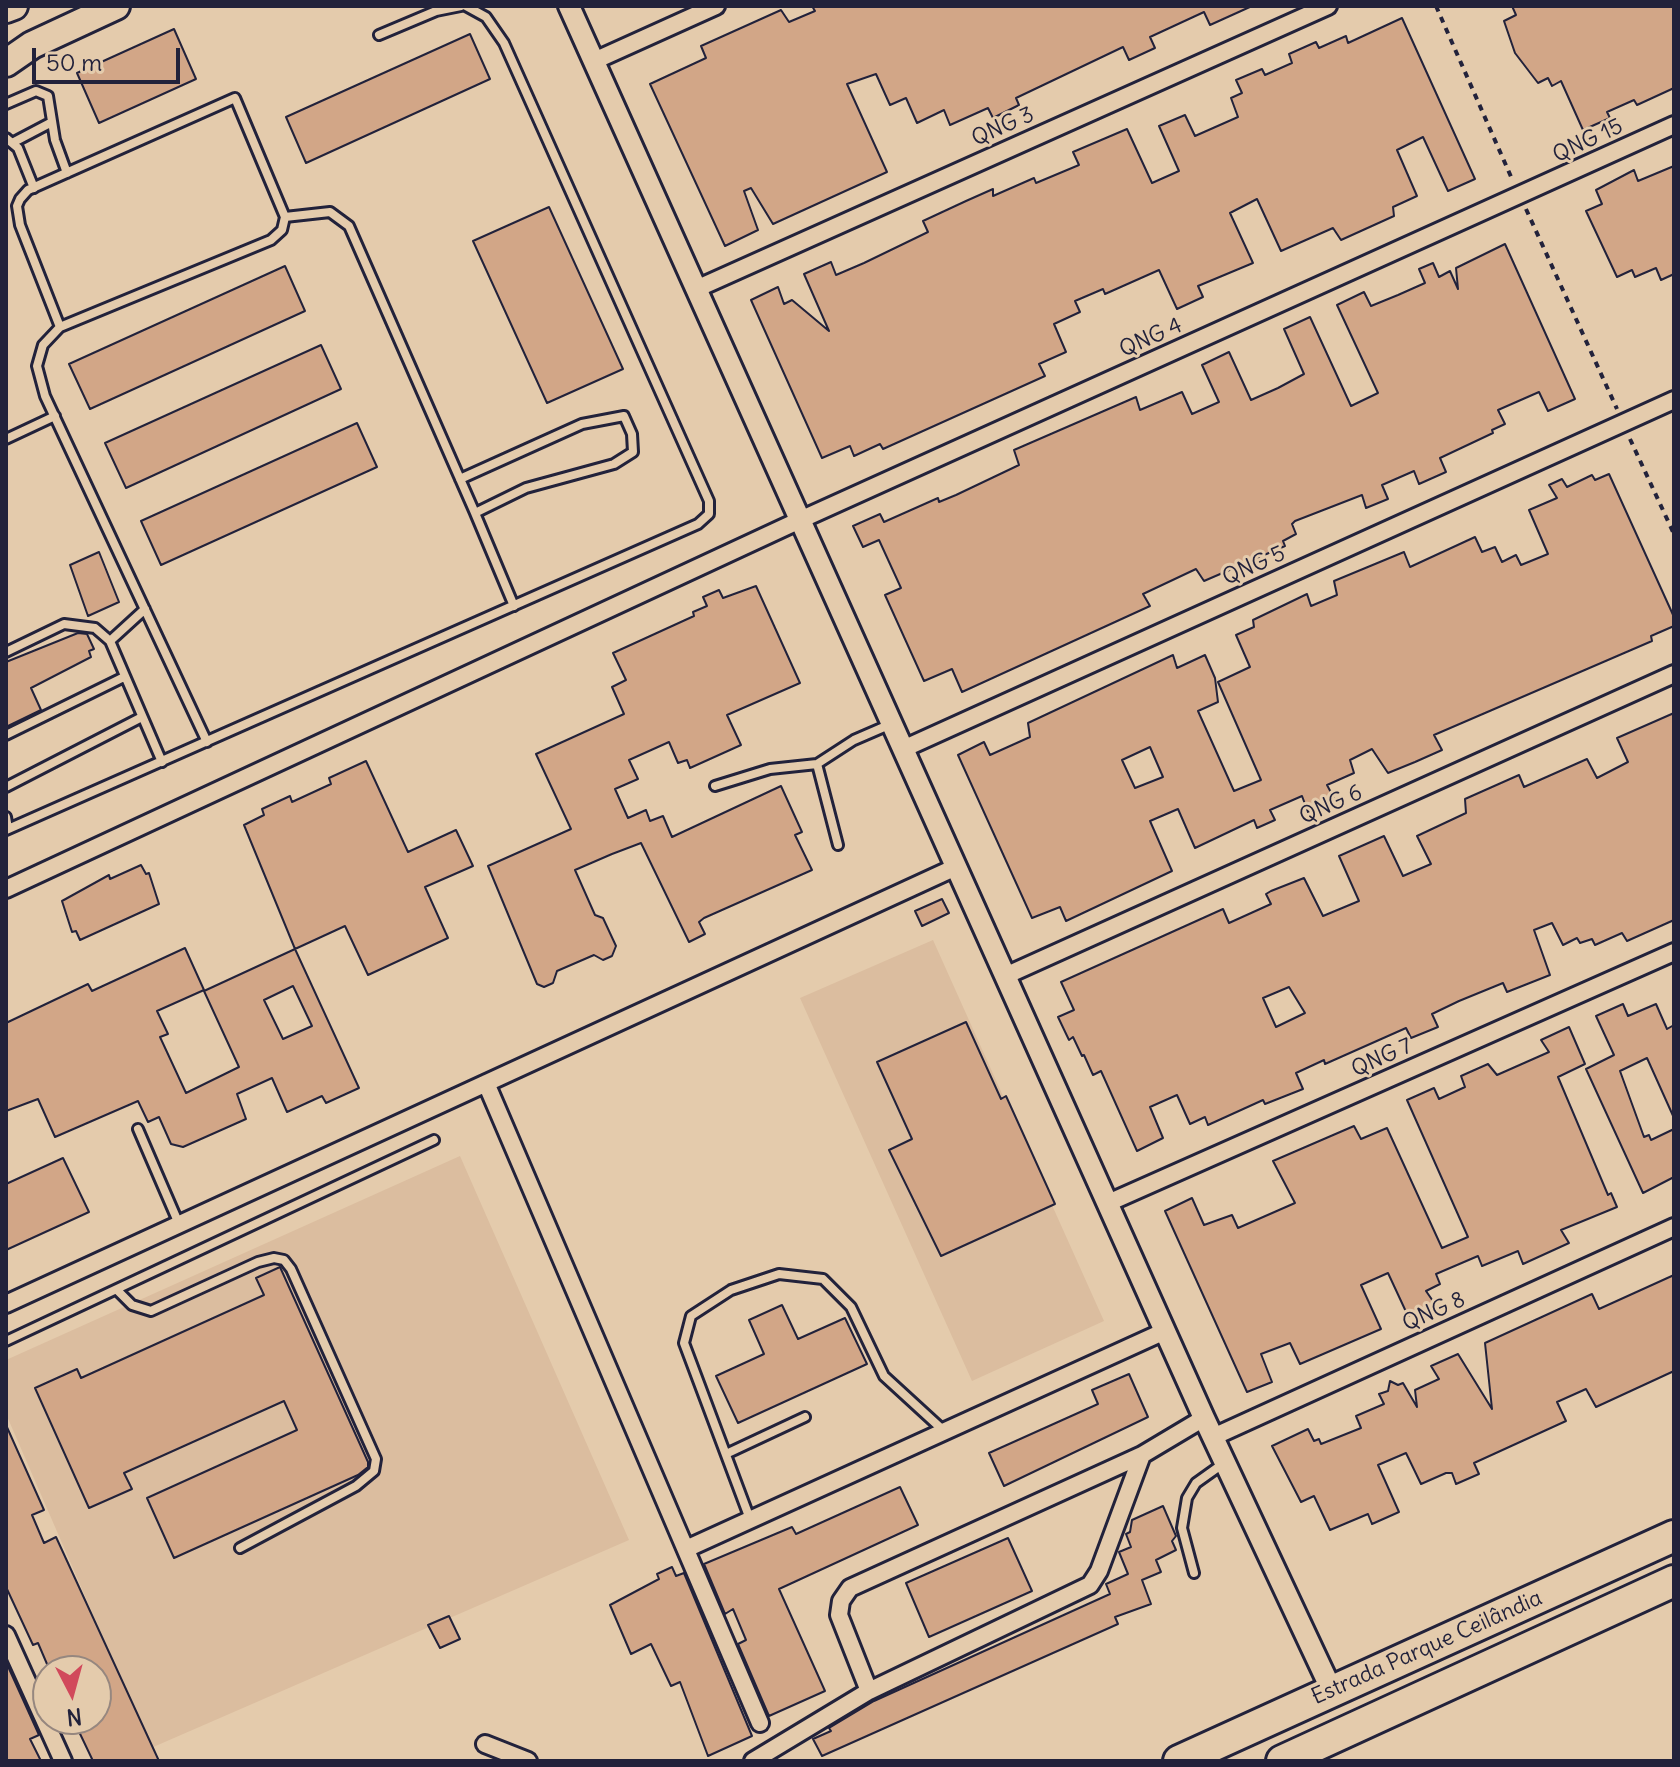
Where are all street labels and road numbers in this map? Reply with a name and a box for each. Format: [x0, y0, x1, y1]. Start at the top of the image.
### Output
street label: QNG 3 [968, 102, 1038, 152]
street label: QNG 15 [1549, 113, 1627, 169]
street label: QNG 4 [1116, 313, 1186, 363]
street label: QNG 5 [1219, 541, 1289, 591]
street label: QNG 6 [1296, 780, 1366, 830]
street label: QNG 7 [1348, 1033, 1416, 1083]
street label: QNG 8 [1399, 1287, 1469, 1337]
street label: Estrada Parque Ceilândia [1308, 1585, 1546, 1711]

